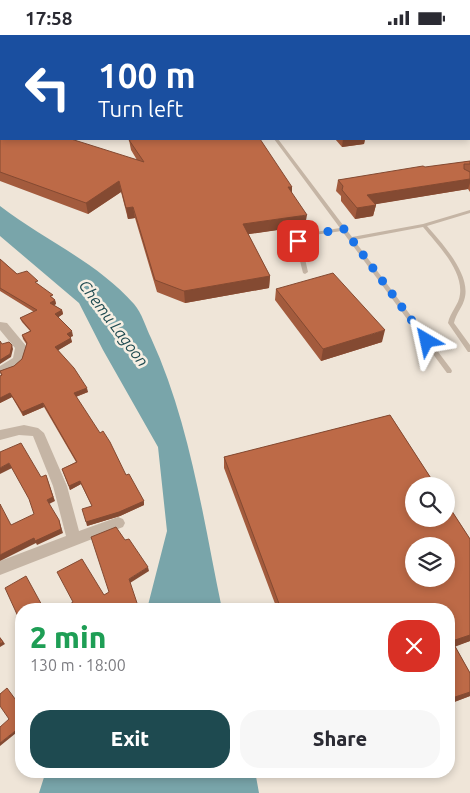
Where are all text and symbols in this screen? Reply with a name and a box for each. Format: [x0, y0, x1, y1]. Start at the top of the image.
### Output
text: 17:58 [25, 7, 73, 29]
icon: left [15, 55, 80, 120]
text: 100 m [98, 55, 196, 95]
text: Turn left [98, 96, 183, 121]
pin [277, 220, 319, 262]
icon: arrive [284, 227, 312, 255]
water label: Chemu Lagoon [76, 276, 152, 370]
position arrow [400, 314, 452, 366]
map controls [405, 477, 455, 587]
button: search [405, 477, 455, 527]
button: layers [405, 537, 455, 587]
text: 2 min [30, 620, 106, 654]
button: close [388, 620, 440, 672]
text: 130 m · 18:00 [30, 656, 126, 674]
button: Exit [30, 710, 230, 768]
button: Share [240, 710, 440, 768]

